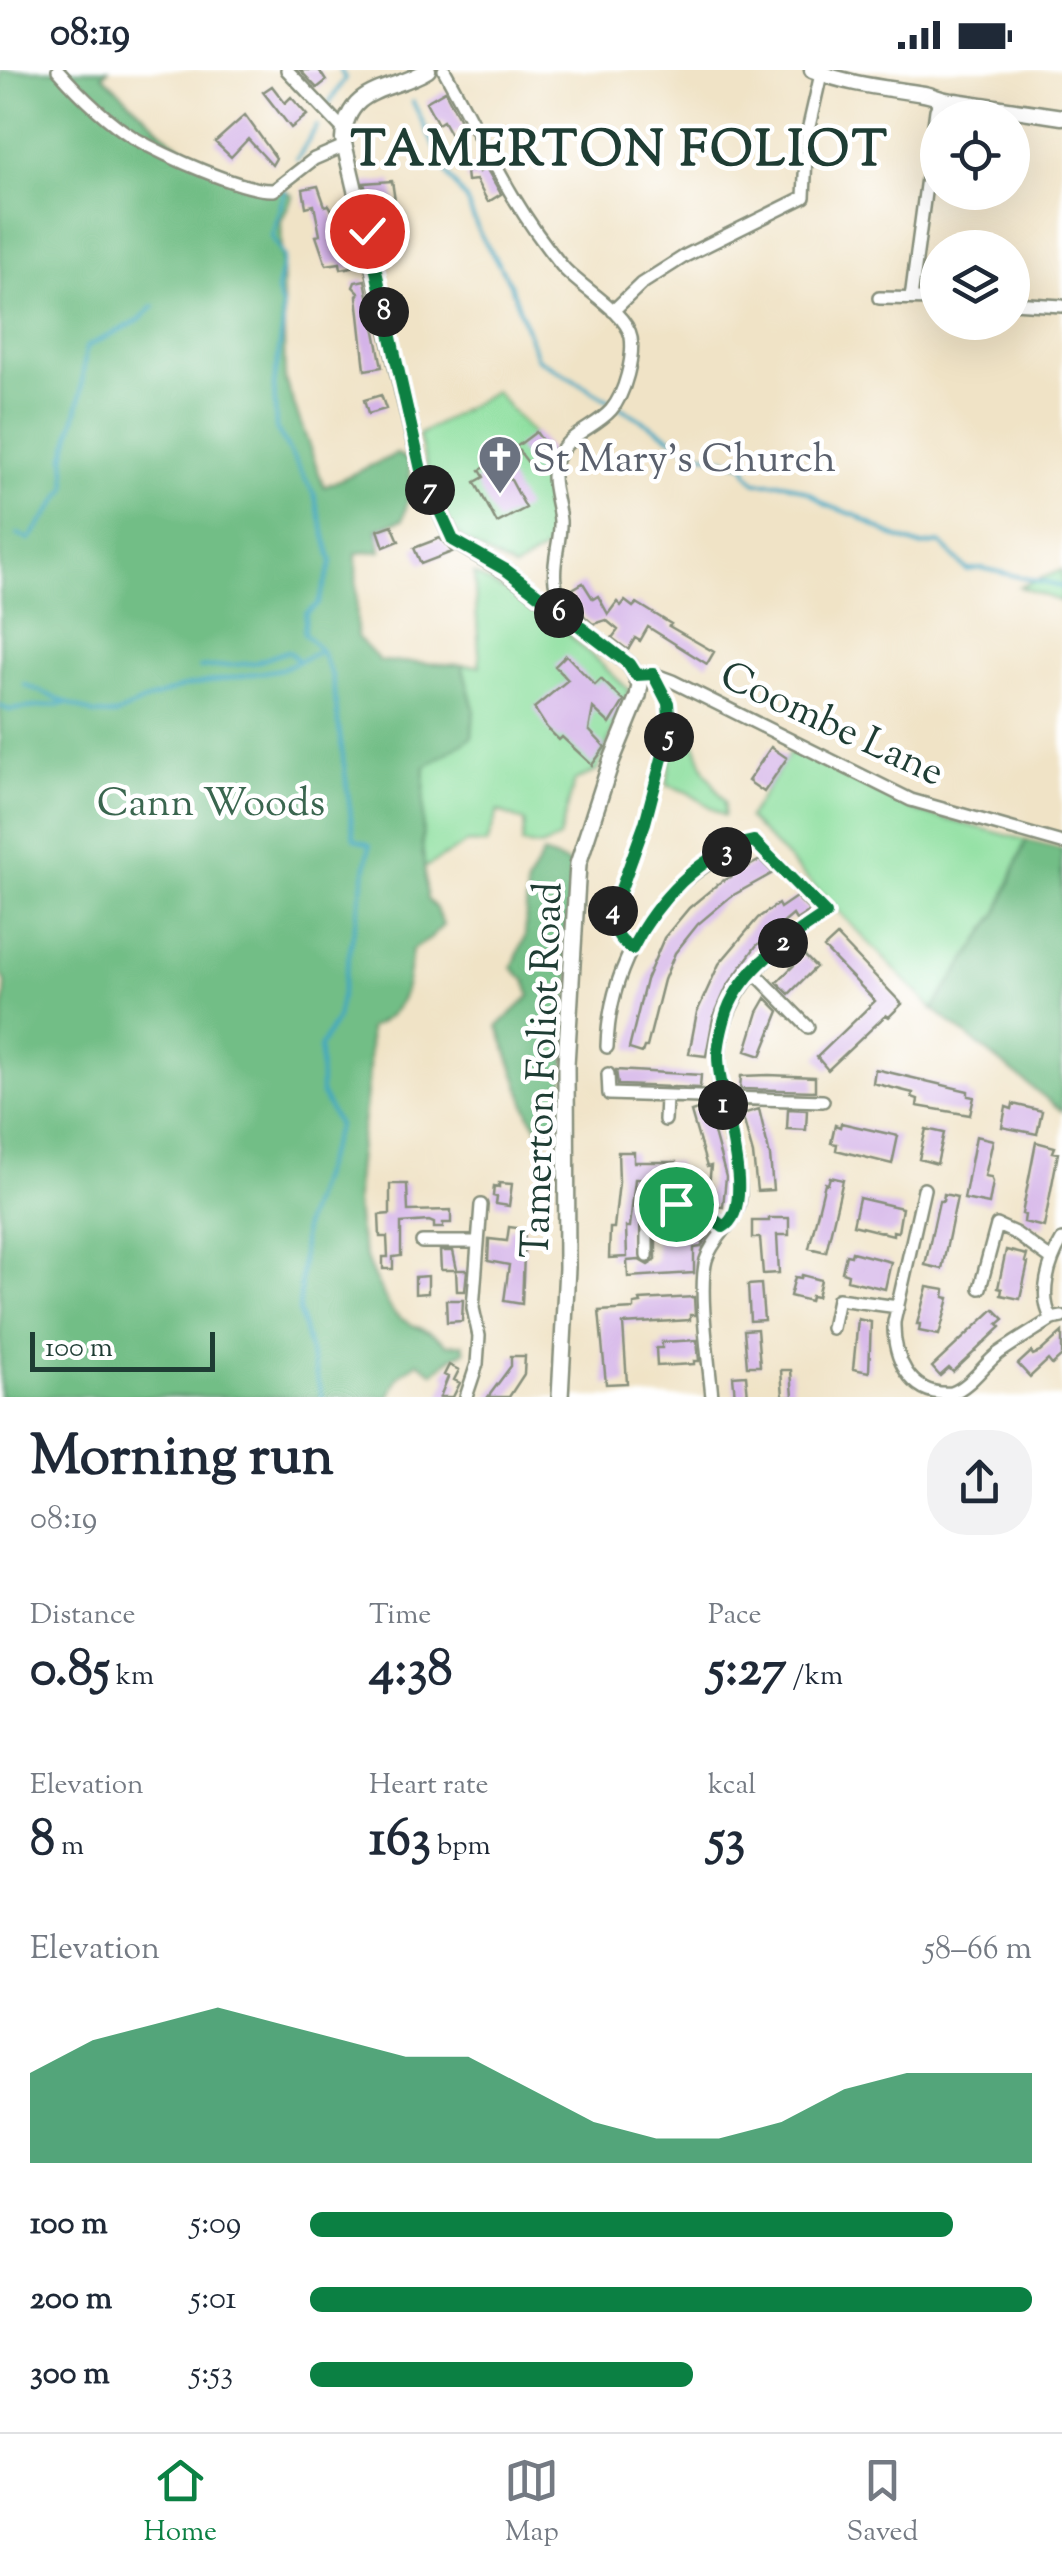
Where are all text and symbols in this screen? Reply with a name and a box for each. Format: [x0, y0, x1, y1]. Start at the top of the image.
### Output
text: 08:19 [50, 8, 130, 62]
map controls [920, 100, 1030, 340]
button: locate [920, 100, 1030, 210]
district label: TAMERTON FOLIOT [351, 117, 889, 189]
pin [325, 189, 410, 274]
icon: check [340, 204, 395, 259]
button: layers [920, 230, 1030, 340]
pin: 8 [359, 287, 409, 337]
text: 8 [377, 292, 391, 332]
place label: St Mary's Church [532, 433, 836, 490]
church icon: St Mary's Church [477, 434, 523, 495]
pin: 7 [405, 465, 455, 515]
text: 7 [423, 470, 437, 510]
pin: 6 [534, 588, 584, 638]
text: 6 [552, 593, 566, 633]
street label: Coombe Lane [710, 649, 952, 803]
pin: 5 [644, 712, 694, 762]
text: 5 [664, 717, 674, 757]
park label: Cann Woods [97, 777, 325, 834]
pin: 3 [702, 827, 752, 877]
text: 3 [721, 832, 733, 872]
street label: Tamerton Foliot Road [509, 881, 580, 1259]
pin: 4 [588, 886, 638, 936]
text: 4 [606, 891, 620, 931]
pin: 2 [758, 918, 808, 968]
text: 2 [776, 923, 790, 963]
pin: 1 [698, 1080, 748, 1130]
text: 1 [718, 1085, 728, 1125]
pin [634, 1162, 719, 1247]
icon: arrive [649, 1177, 704, 1232]
scale bar [30, 1327, 215, 1372]
text: 100 m [45, 1329, 113, 1369]
text: Morning run [30, 1420, 334, 1499]
button: share [927, 1430, 1032, 1535]
text: 08:19 [30, 1497, 97, 1543]
text: Distance [30, 1596, 136, 1636]
text: Time [369, 1596, 431, 1636]
text: Pace [708, 1596, 762, 1636]
text: 0.85 [30, 1636, 110, 1708]
text: 4:38 [369, 1636, 452, 1708]
text: 5:27 [708, 1636, 787, 1708]
text: km [110, 1657, 154, 1697]
text: /km [787, 1657, 843, 1697]
text: Elevation [30, 1766, 144, 1806]
text: Heart rate [369, 1766, 489, 1806]
text: kcal [708, 1766, 756, 1806]
text: 8 [30, 1806, 55, 1878]
text: 163 [369, 1806, 431, 1878]
text: 53 [708, 1806, 745, 1878]
text: m [55, 1827, 84, 1867]
text: bpm [431, 1827, 491, 1867]
text: Elevation [30, 1927, 160, 1973]
text: 58–66 m [924, 1927, 1032, 1973]
text: 100 m [30, 2202, 108, 2248]
text: 5:09 [190, 2202, 241, 2248]
text: 200 m [30, 2277, 112, 2323]
text: 5:01 [190, 2277, 236, 2323]
text: 300 m [30, 2352, 110, 2398]
text: 5:53 [190, 2352, 233, 2398]
tab: Home [144, 2453, 217, 2553]
tab: Map [504, 2453, 559, 2553]
tab: Saved [846, 2453, 918, 2553]

